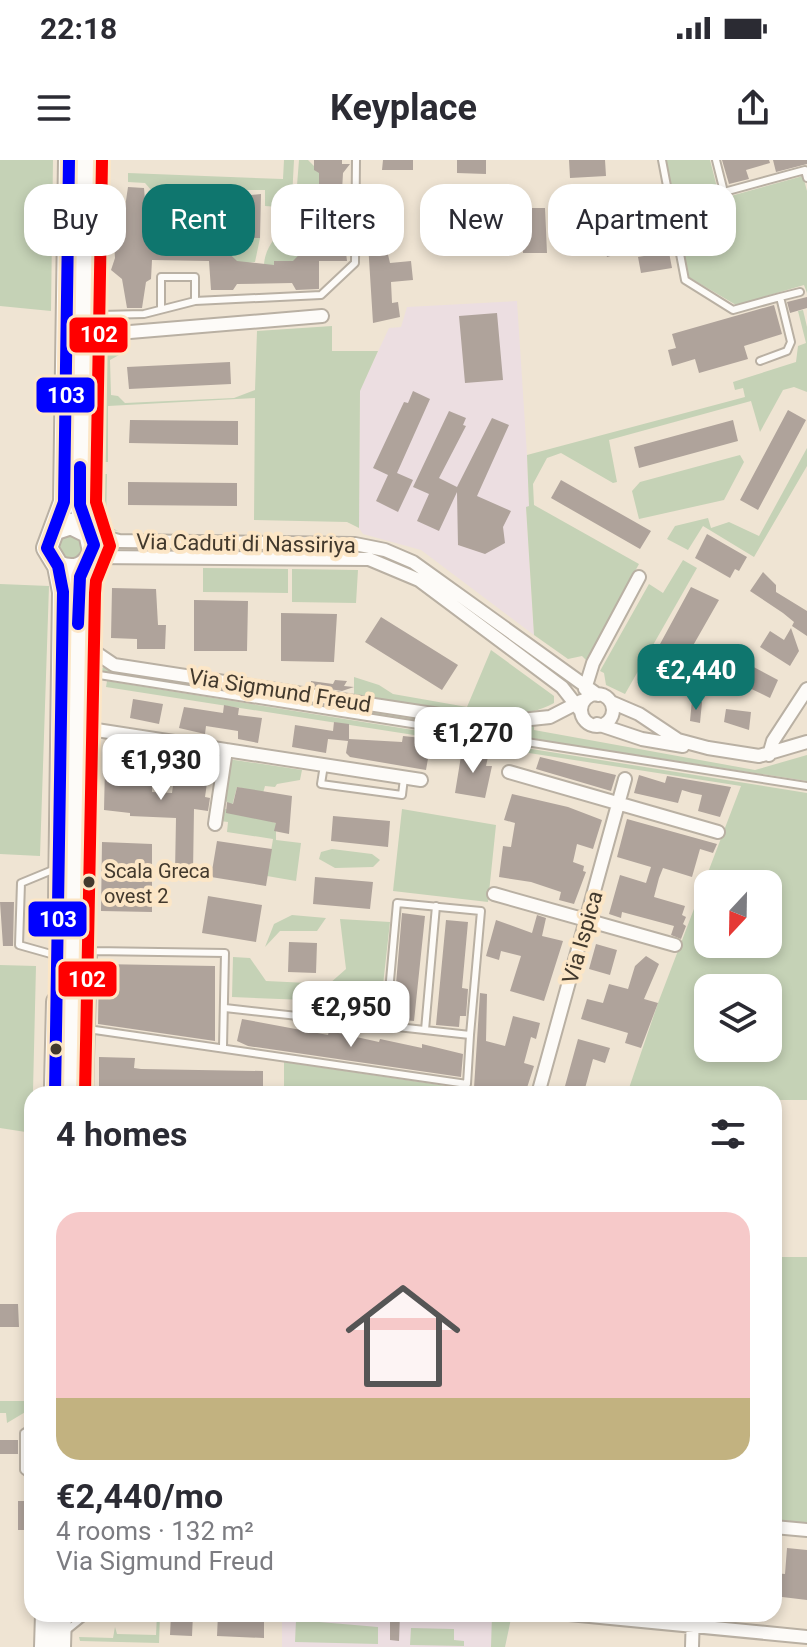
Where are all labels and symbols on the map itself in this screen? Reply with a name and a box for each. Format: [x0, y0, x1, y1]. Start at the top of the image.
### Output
line badge: 102 [68, 316, 129, 354]
text: 102 [80, 322, 118, 347]
line badge: 103 [35, 376, 96, 414]
text: 103 [47, 383, 85, 408]
street label: Via Caduti di Nassiriya [136, 529, 356, 558]
pin: €2,440 [631, 644, 761, 712]
street label: Via Sigmund Freud [187, 664, 373, 717]
pin: €1,270 [408, 707, 538, 775]
pin: €1,930 [96, 734, 226, 802]
place label: Scala Greca ovest 2 [104, 859, 210, 908]
north arrow [694, 870, 782, 958]
marker: Scala Greca ovest 2 [81, 874, 97, 890]
street label: Via Ispica [557, 888, 608, 986]
line badge: 103 [27, 900, 88, 938]
text: 103 [39, 907, 77, 932]
line badge: 102 [57, 960, 118, 998]
text: 102 [68, 967, 106, 992]
pin: €2,950 [286, 981, 416, 1049]
unlabelled marker [48, 1041, 64, 1057]

